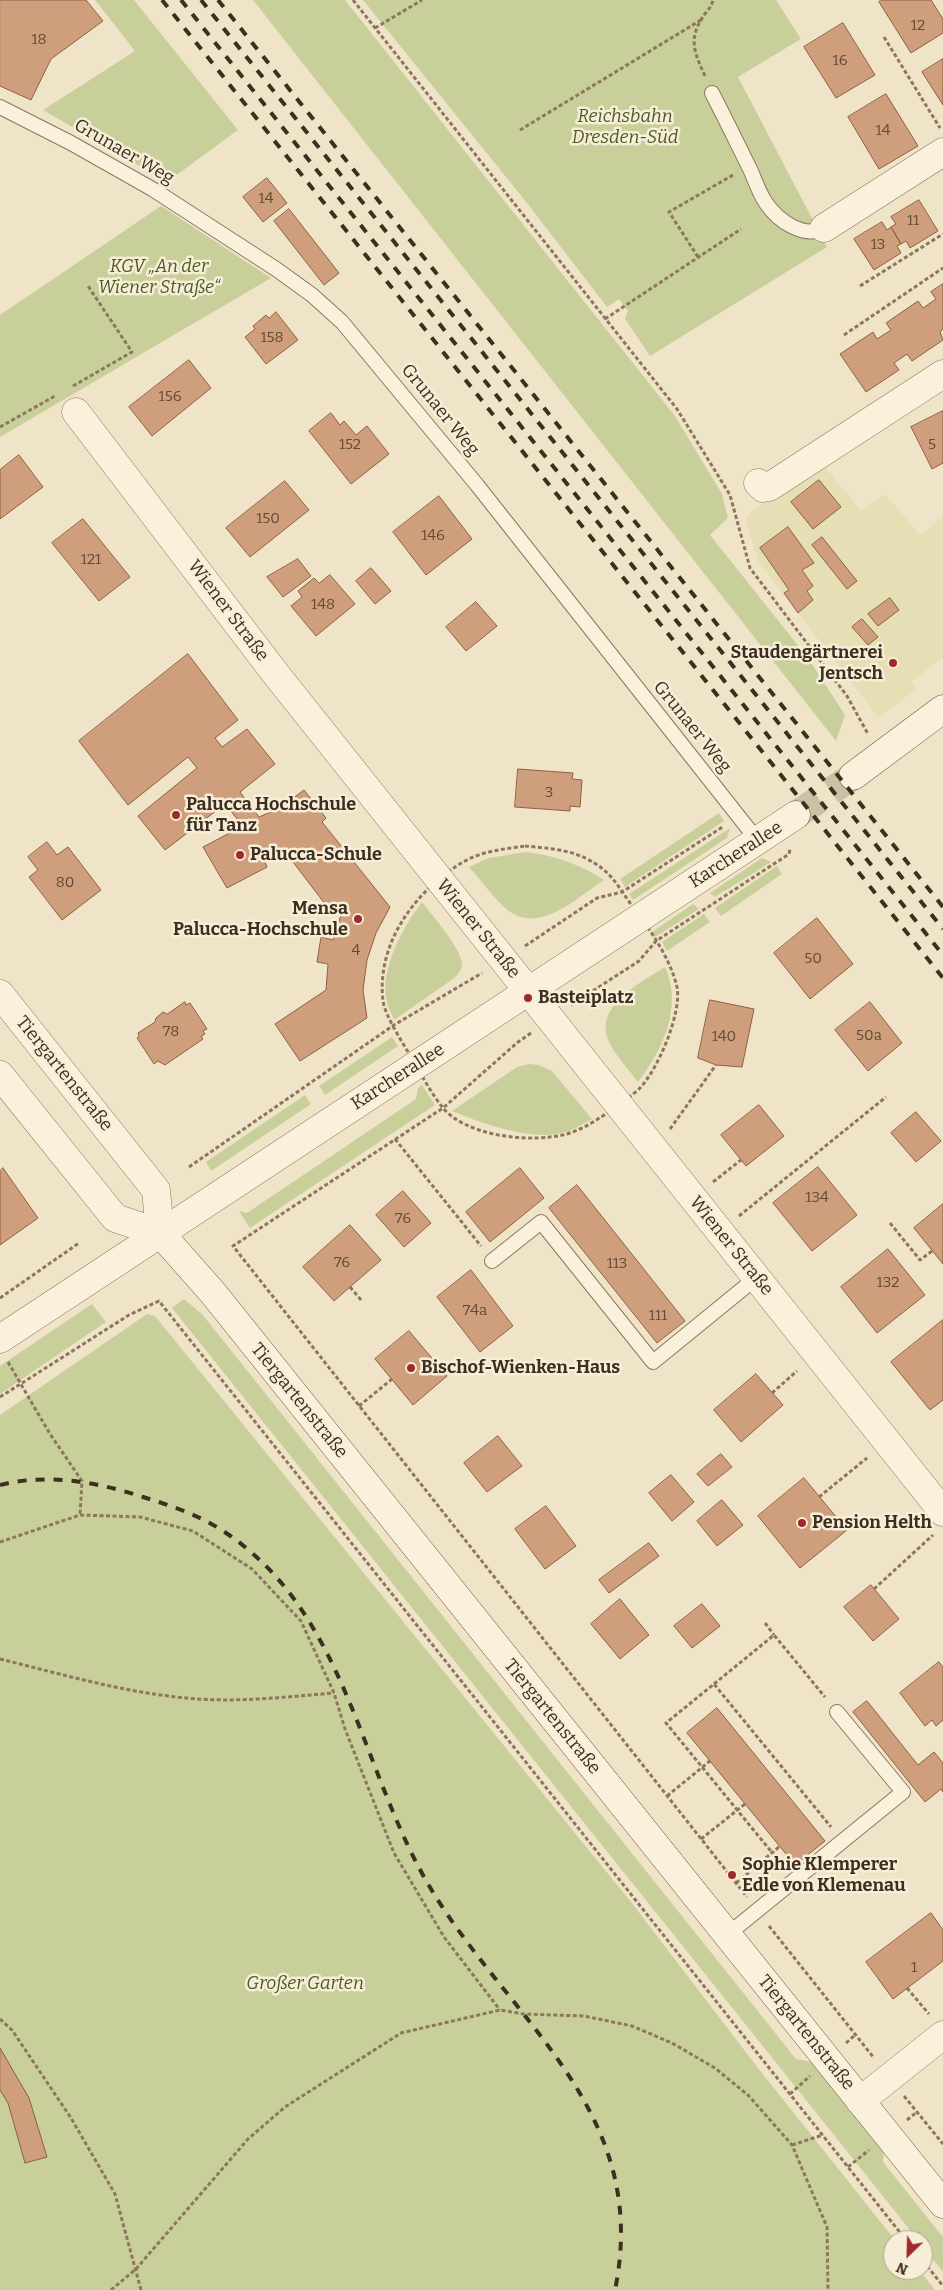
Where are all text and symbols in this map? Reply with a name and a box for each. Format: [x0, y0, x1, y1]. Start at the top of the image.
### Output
house number: 12 [911, 17, 925, 35]
house number: 18 [31, 31, 47, 49]
house number: 16 [833, 52, 847, 70]
park label: Reichsbahn Dresden-Süd [572, 106, 678, 148]
street label: Grunaer Weg [70, 115, 178, 189]
house number: 14 [876, 122, 890, 140]
house number: 14 [259, 190, 273, 208]
house number: 11 [907, 212, 919, 230]
house number: 13 [871, 236, 885, 254]
park label: KGV „An der Wiener Straße“ [98, 256, 220, 298]
house number: 158 [260, 329, 284, 347]
street label: Grunaer Weg [396, 360, 484, 460]
house number: 156 [159, 388, 181, 406]
house number: 152 [339, 436, 361, 454]
house number: 5 [928, 436, 936, 454]
house number: 150 [256, 510, 280, 528]
house number: 146 [421, 527, 445, 545]
house number: 121 [81, 551, 101, 569]
street label: Wiener Straße [183, 556, 273, 666]
house number: 148 [311, 596, 335, 614]
place label: Staudengärtnerei Jentsch [731, 642, 883, 684]
marker: Staudengärtnerei Jentsch [887, 657, 899, 669]
street label: Grunaer Weg [648, 677, 736, 777]
house number: 3 [545, 784, 553, 802]
place label: Palucca Hochschule für Tanz [186, 794, 356, 836]
marker: Palucca Hochschule für Tanz [170, 809, 182, 821]
street label: Karcherallee [685, 817, 787, 893]
place label: Palucca-Schule [250, 844, 382, 866]
marker: Palucca-Schule [234, 849, 246, 861]
house number: 80 [56, 874, 74, 892]
street label: Wiener Straße [431, 875, 525, 983]
place label: Mensa Palucca-Hochschule [173, 898, 348, 941]
marker: Mensa Palucca-Hochschule [352, 913, 364, 925]
house number: 4 [352, 942, 360, 960]
house number: 50 [804, 950, 822, 968]
place label: Basteiplatz [538, 987, 634, 1009]
marker: Basteiplatz [522, 992, 534, 1004]
street label: Tiergartenstraße [11, 1012, 117, 1136]
house number: 78 [163, 1023, 179, 1041]
house number: 50a [856, 1027, 882, 1045]
house number: 140 [712, 1028, 736, 1046]
street label: Karcherallee [347, 1039, 449, 1115]
house number: 134 [805, 1189, 829, 1207]
street label: Wiener Straße [684, 1192, 778, 1300]
house number: 76 [395, 1210, 411, 1228]
house number: 76 [334, 1254, 350, 1272]
house number: 113 [607, 1255, 627, 1273]
house number: 132 [877, 1274, 899, 1292]
house number: 74a [463, 1302, 487, 1320]
house number: 111 [649, 1307, 667, 1325]
street label: Tiergartenstraße [246, 1339, 352, 1463]
place label: Bischof-Wienken-Haus [421, 1357, 620, 1379]
marker: Bischof-Wienken-Haus [405, 1362, 417, 1374]
place label: Pension Helth [812, 1512, 932, 1534]
marker: Pension Helth [796, 1517, 808, 1529]
street label: Tiergartenstraße [499, 1655, 605, 1779]
place label: Sophie Klemperer Edle von Klemenau [742, 1854, 906, 1896]
marker: Sophie Klemperer Edle von Klemenau [726, 1869, 738, 1881]
house number: 1 [911, 1959, 917, 1977]
street label: Tiergartenstraße [753, 1971, 859, 2095]
park label: Großer Garten [246, 1973, 364, 1995]
north arrow [883, 2230, 933, 2280]
text: N [894, 2258, 910, 2278]

